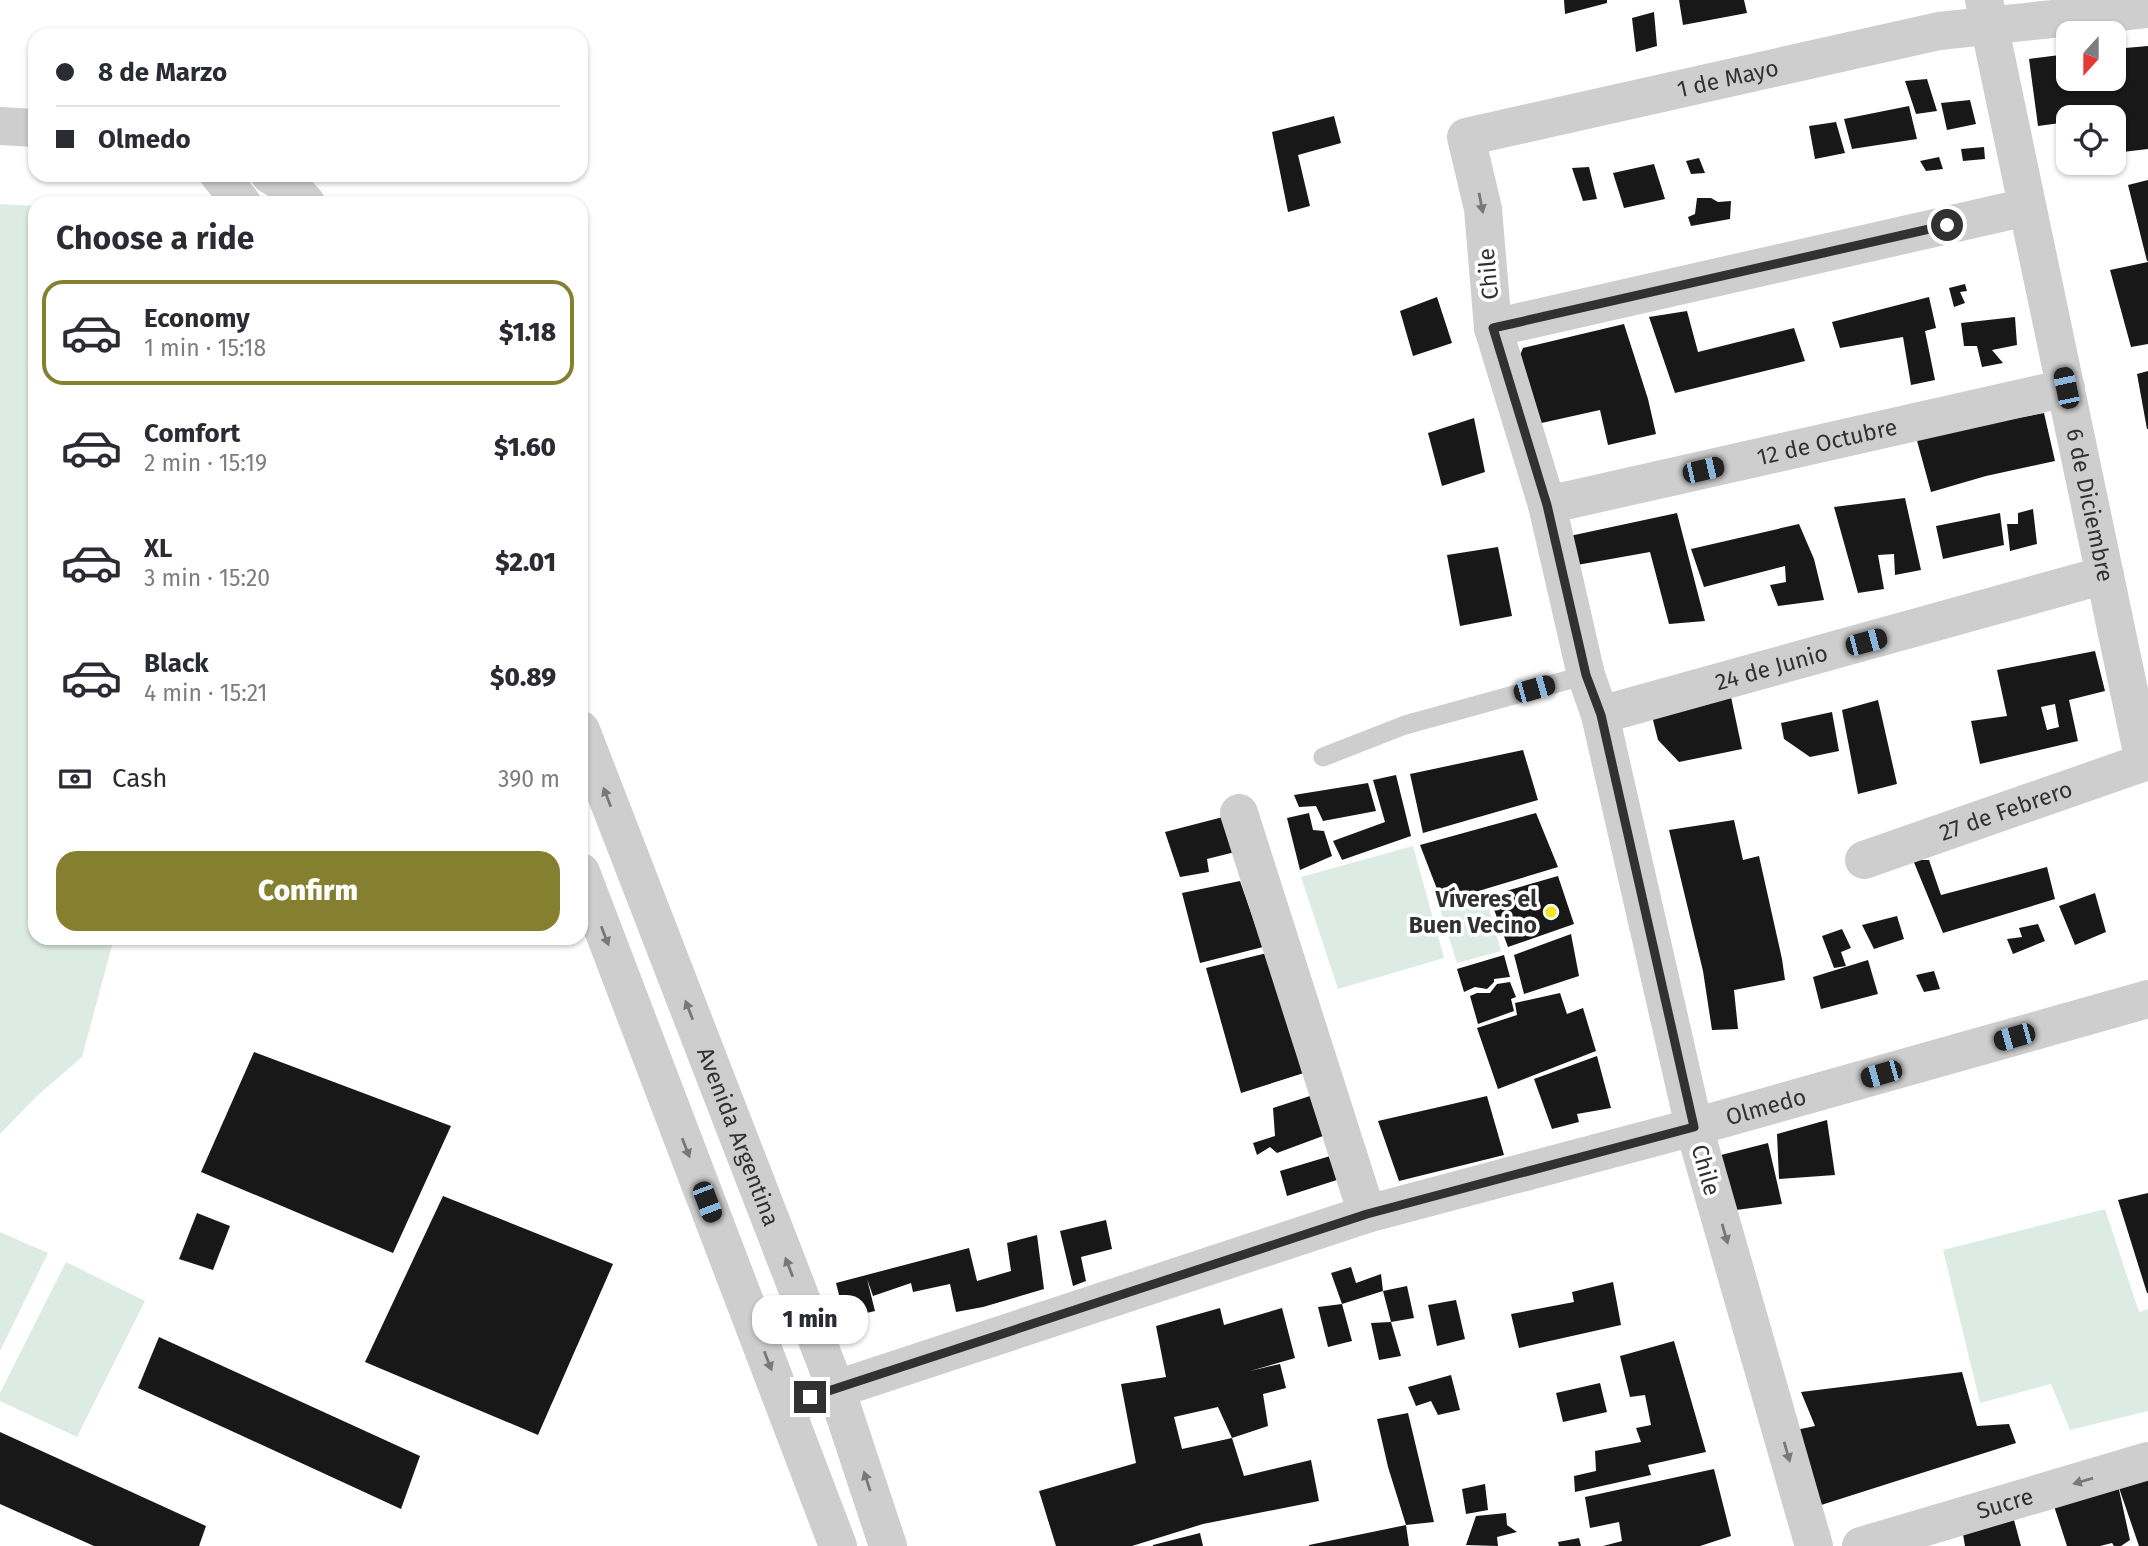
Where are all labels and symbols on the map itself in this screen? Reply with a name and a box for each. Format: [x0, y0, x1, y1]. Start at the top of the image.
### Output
north arrow [2056, 21, 2126, 91]
street label: 1 de Mayo [1674, 53, 1781, 103]
one-way arrow [1476, 192, 1487, 214]
route start [1931, 209, 1963, 241]
street label: Chile [1472, 247, 1504, 301]
car [2052, 365, 2081, 411]
street label: 12 de Octubre [1754, 413, 1900, 471]
street label: 6 de Diciembre [2060, 426, 2120, 584]
car [1681, 455, 1726, 485]
car [1843, 626, 1890, 658]
street label: 24 de Junio [1712, 639, 1831, 696]
car [1511, 673, 1558, 705]
street label: 27 de Febrero [1935, 775, 2076, 847]
one-way arrow [602, 787, 613, 808]
place label: Víveres el Buen Vecino [1409, 885, 1537, 939]
marker: Víveres el Buen Vecino [1543, 904, 1559, 920]
one-way arrow [600, 925, 611, 946]
one-way arrow [684, 999, 695, 1020]
car [1991, 1021, 2038, 1053]
street label: Avenida Argentina [691, 1043, 786, 1230]
car [1858, 1058, 1905, 1090]
street label: Olmedo [1723, 1082, 1809, 1131]
one-way arrow [681, 1138, 692, 1159]
street label: Chile [1685, 1141, 1727, 1199]
car [690, 1179, 725, 1225]
one-way arrow [1720, 1223, 1730, 1244]
one-way arrow [784, 1257, 795, 1278]
callout: 1 min [752, 1296, 868, 1344]
one-way arrow [762, 1351, 773, 1372]
route end [794, 1381, 826, 1413]
one-way arrow [1782, 1441, 1793, 1463]
one-way arrow [861, 1471, 872, 1492]
one-way arrow [2072, 1476, 2093, 1486]
street label: Sucre [1973, 1482, 2036, 1525]

